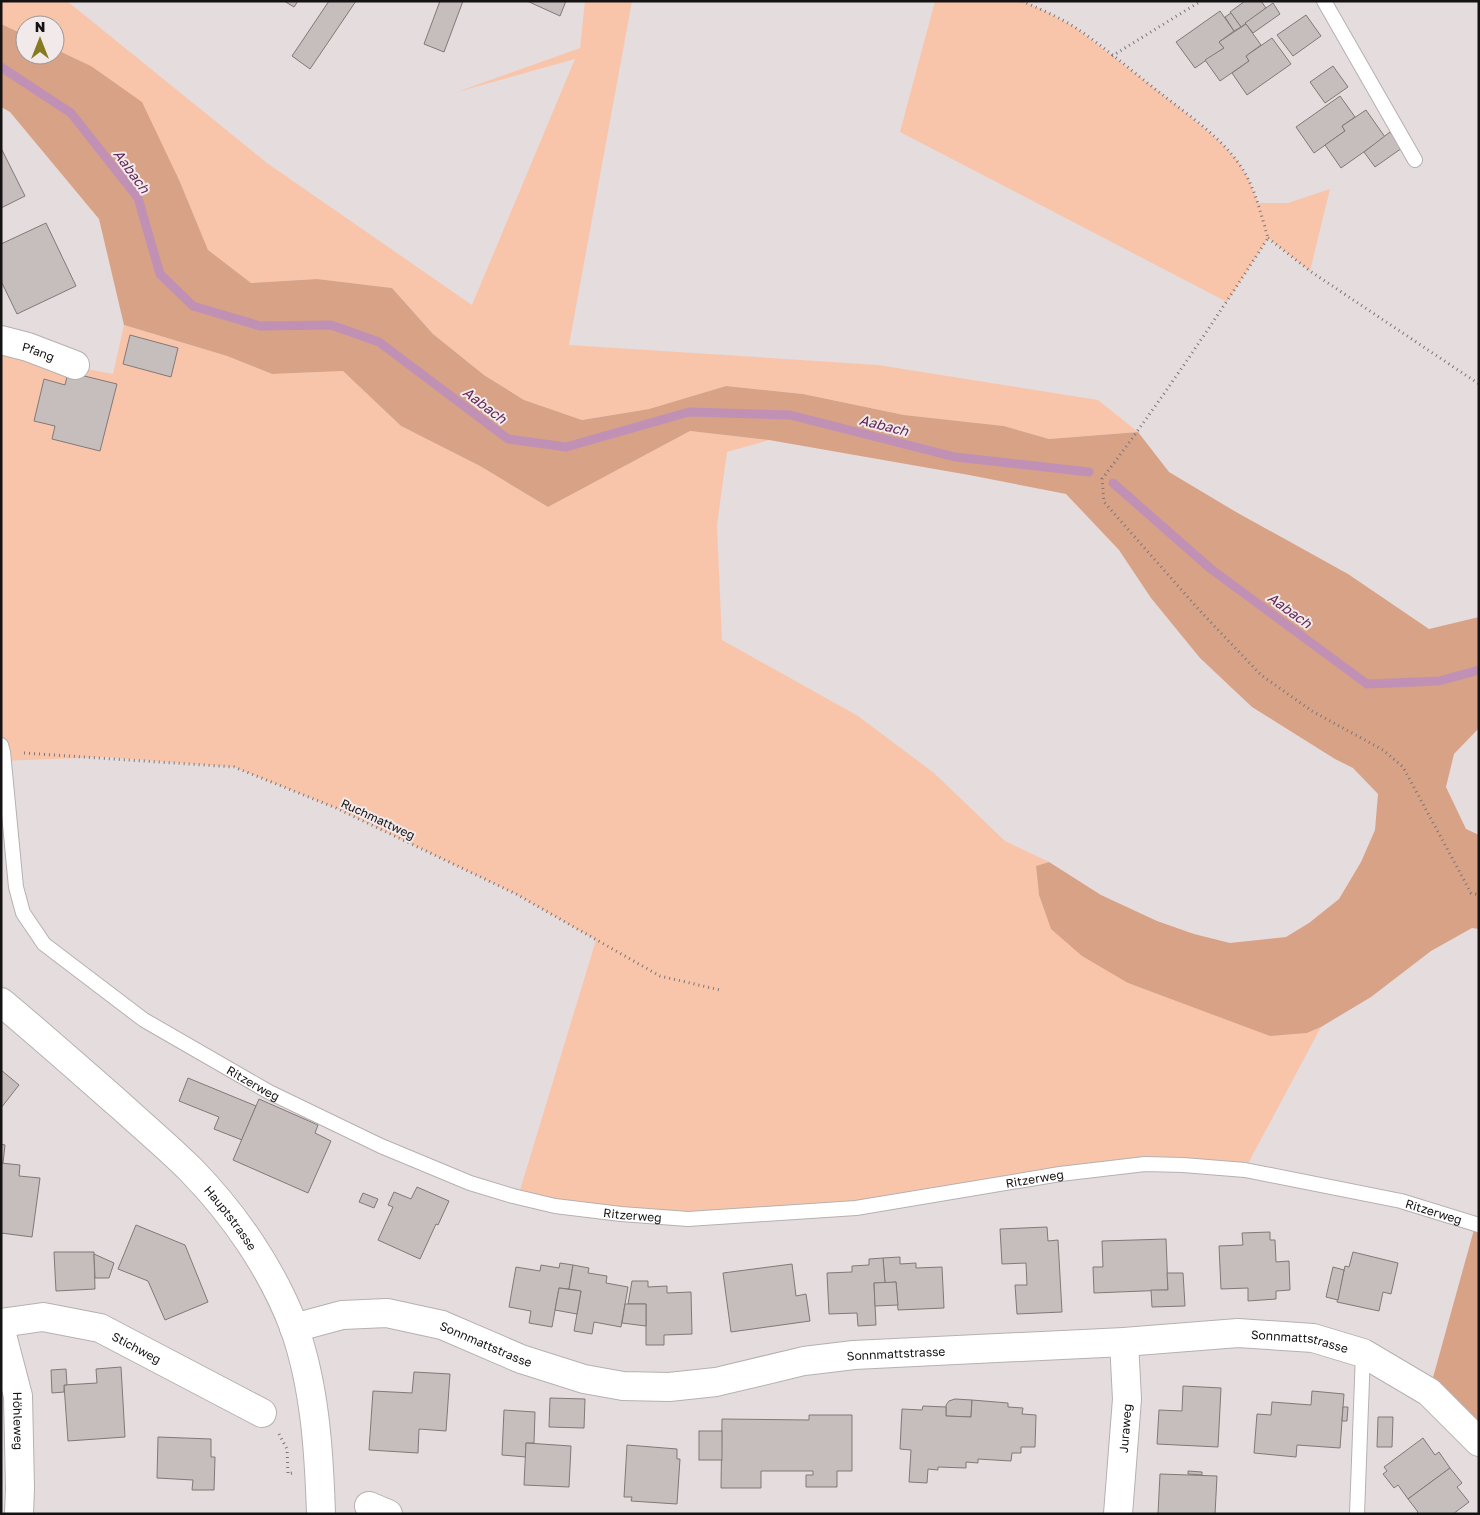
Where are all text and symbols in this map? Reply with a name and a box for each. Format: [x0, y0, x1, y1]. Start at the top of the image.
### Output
north arrow [15, 15, 65, 65]
text: N [35, 18, 45, 35]
water label: Aabach [110, 146, 154, 197]
street label: Pfang [21, 338, 57, 364]
water label: Aabach [460, 383, 511, 428]
water label: Aabach [858, 411, 912, 440]
water label: Aabach [1265, 588, 1316, 632]
street label: Ruchmattweg [339, 795, 417, 843]
street label: Ritzerweg [224, 1062, 282, 1104]
street label: Ritzerweg [1005, 1166, 1065, 1190]
street label: Hauptstrasse [201, 1182, 260, 1253]
street label: Ritzerweg [1404, 1195, 1464, 1227]
street label: Ritzerweg [603, 1204, 662, 1225]
street label: Sonnmattstrasse [438, 1318, 534, 1370]
street label: Sonnmattstrasse [1251, 1326, 1350, 1356]
street label: Stichweg [110, 1328, 164, 1366]
street label: Sonnmattstrasse [846, 1343, 946, 1363]
street label: Höhleweg [10, 1392, 27, 1450]
street label: Juraweg [1115, 1403, 1134, 1453]

